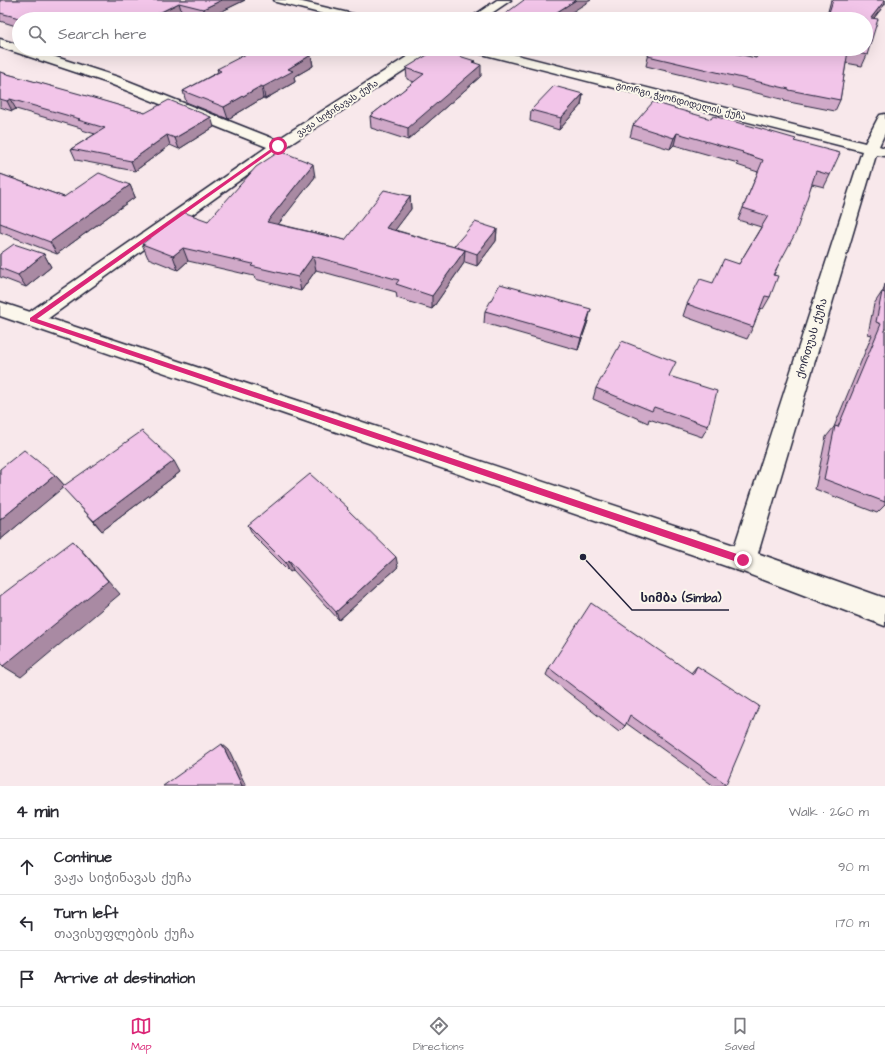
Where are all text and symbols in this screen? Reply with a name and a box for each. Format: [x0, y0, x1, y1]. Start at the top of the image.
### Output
search box [12, 12, 873, 56]
icon: search [26, 23, 48, 45]
text: Search here [58, 24, 147, 45]
street label: ვაჟა სიჭინავას ქუჩა [294, 77, 381, 140]
street label: გიორგი ჭყონდიდელის ქუჩა [615, 79, 747, 124]
route start [269, 137, 287, 155]
street label: ქორთუას ქუჩა [792, 296, 831, 380]
route end [734, 551, 752, 569]
callout: სიმბა (Simba) [632, 586, 729, 610]
text: სიმბა (Simba) [640, 590, 722, 607]
text: 4 min [16, 800, 59, 824]
text: Walk · 260 m [789, 803, 869, 821]
text: Continue [54, 847, 112, 868]
icon: ahead [16, 856, 38, 878]
text: 90 m [838, 858, 869, 876]
text: ვაჟა სიჭინავას ქუჩა [54, 869, 192, 887]
text: Turn left [54, 903, 118, 924]
icon: left [16, 912, 38, 934]
text: 170 m [836, 914, 869, 932]
text: თავისუფლების ქუჩა [54, 925, 194, 943]
icon: arrive [16, 968, 38, 990]
text: Arrive at destination [54, 968, 195, 989]
tab: Map [130, 1015, 152, 1054]
tab: Directions [413, 1015, 464, 1054]
tab: Saved [725, 1015, 755, 1054]

